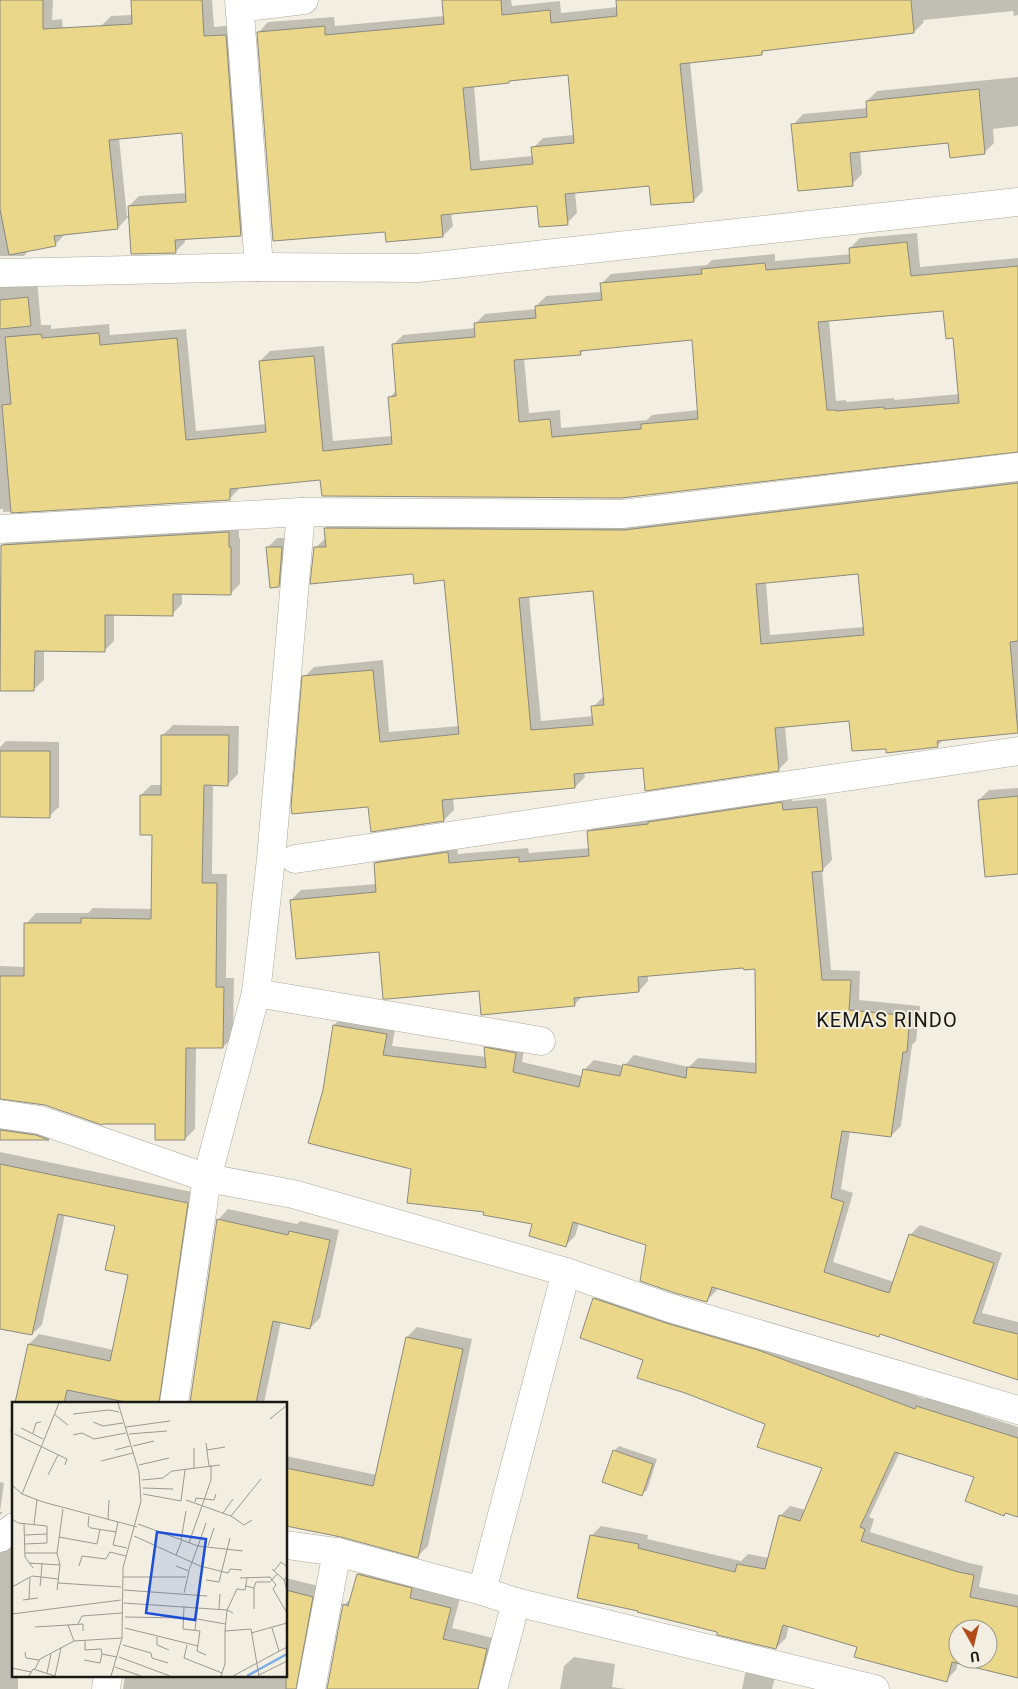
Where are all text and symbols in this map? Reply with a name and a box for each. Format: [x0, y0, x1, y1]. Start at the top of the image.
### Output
district label: KEMAS RINDO [816, 1008, 958, 1032]
inset map [12, 1402, 288, 1676]
north arrow [948, 1619, 998, 1669]
text: U [969, 1648, 980, 1665]

